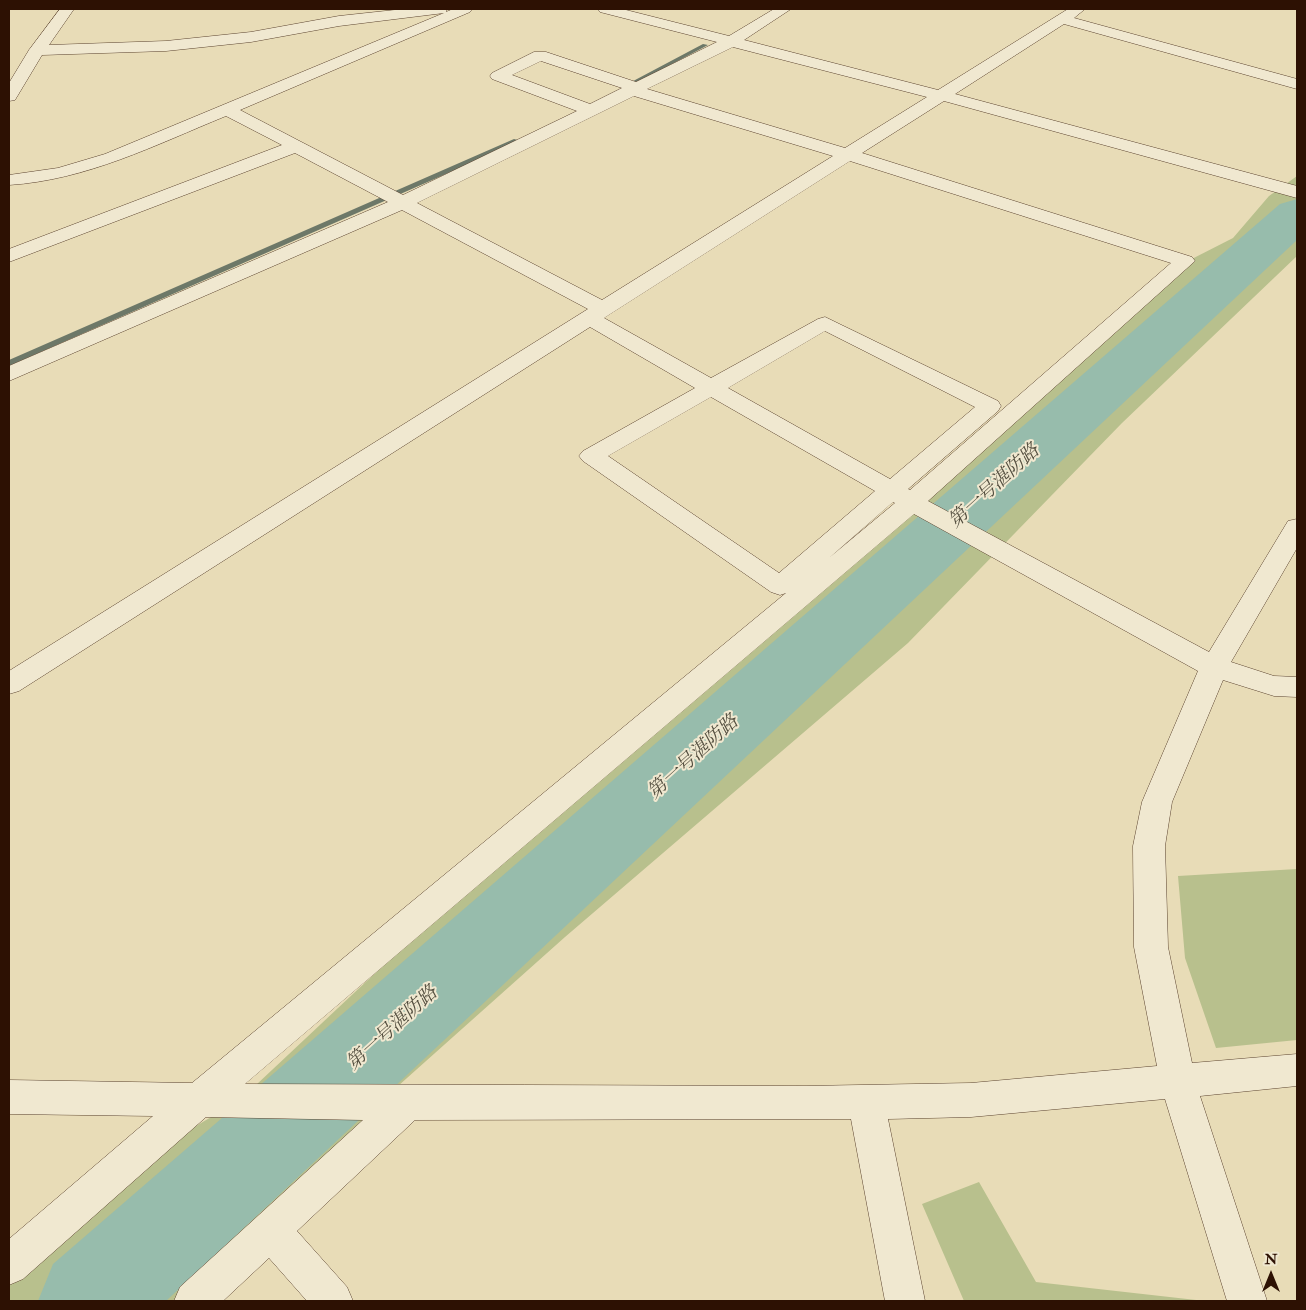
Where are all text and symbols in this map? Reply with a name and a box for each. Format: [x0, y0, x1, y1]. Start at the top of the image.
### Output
water label: 第一号湛防路 [945, 440, 1045, 534]
water label: 第一号湛防路 [644, 711, 744, 805]
water label: 第一号湛防路 [343, 982, 443, 1076]
north arrow [1246, 1250, 1296, 1300]
text: N [1265, 1251, 1277, 1268]

